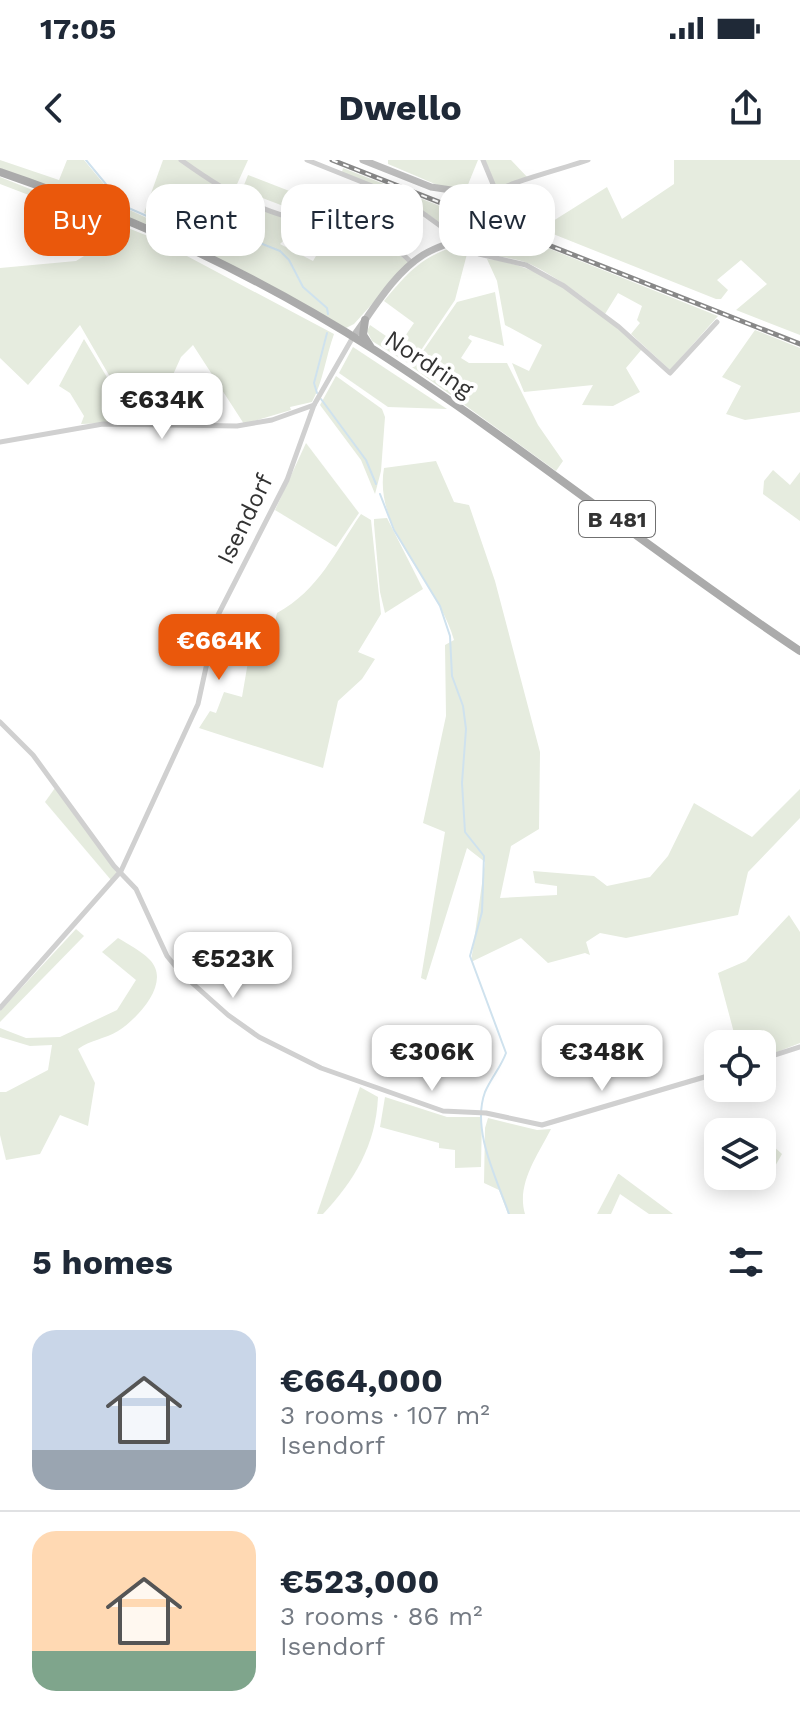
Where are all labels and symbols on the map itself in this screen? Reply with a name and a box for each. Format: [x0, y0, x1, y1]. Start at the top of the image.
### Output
street label: Nordring [380, 324, 479, 404]
pin: €634K [106, 373, 218, 441]
street label: Isendorf [211, 469, 279, 569]
road number: B 481 [579, 501, 655, 537]
pin: €664K [163, 614, 275, 682]
pin: €523K [177, 932, 289, 1000]
pin: €306K [376, 1025, 488, 1093]
pin: €348K [546, 1025, 658, 1093]

